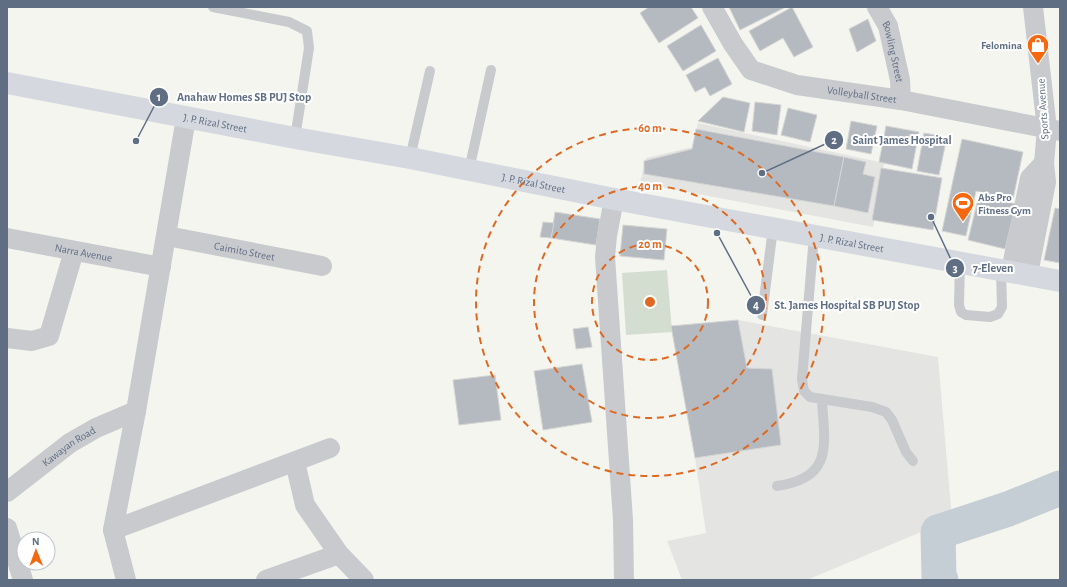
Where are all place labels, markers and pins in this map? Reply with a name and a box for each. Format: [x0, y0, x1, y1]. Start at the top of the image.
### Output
shop icon: Felomina [1025, 32, 1051, 65]
place label: Felomina [981, 40, 1023, 51]
callout: Anahaw Homes SB PUJ Stop [149, 85, 320, 109]
callout: Saint James Hospital [824, 128, 959, 152]
sports icon: Abs Pro Fitness Gym [950, 190, 976, 223]
place label: Abs Pro Fitness Gym [978, 192, 1031, 216]
callout: 7-Eleven [945, 256, 1021, 280]
callout: St. James Hospital SB PUJ Stop [746, 293, 928, 317]
centre of rings [643, 295, 657, 309]

